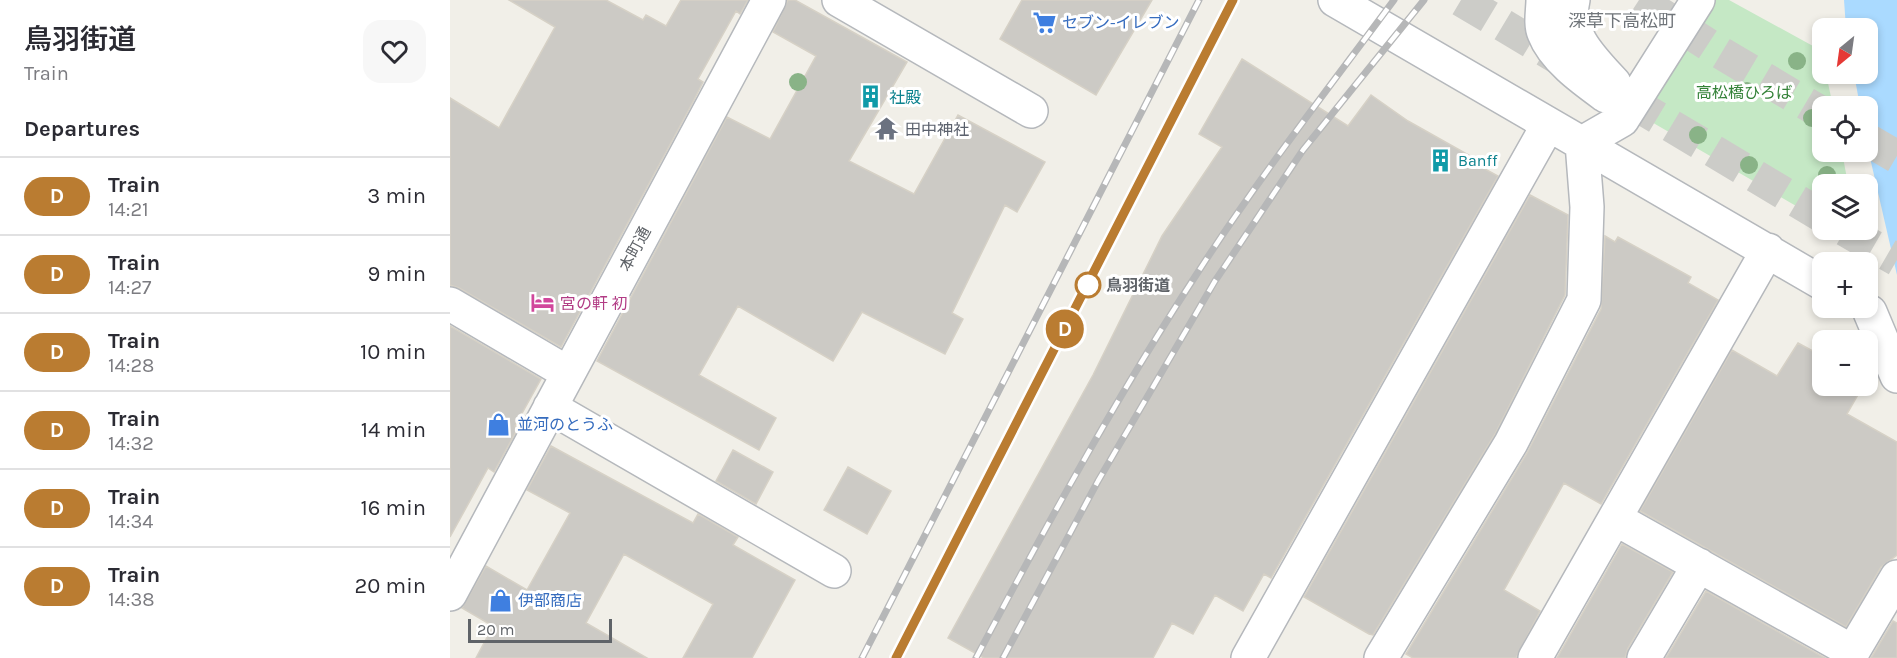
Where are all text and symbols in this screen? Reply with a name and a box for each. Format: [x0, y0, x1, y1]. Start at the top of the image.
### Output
supermarket icon: セブン-イレブン [1031, 9, 1057, 35]
district label: 深草下高松町 [1568, 10, 1676, 32]
place label: セブン-イレブン [1062, 13, 1180, 32]
north arrow [1812, 18, 1878, 84]
map controls [1812, 18, 1878, 396]
button: heart [363, 20, 426, 83]
text: 鳥羽街道 [24, 23, 136, 56]
text: Train [24, 62, 69, 85]
park label: 高松橋ひろば [1696, 83, 1792, 102]
building icon: 社殿 [858, 84, 884, 110]
place label: 社殿 [889, 88, 921, 107]
button: locate [1812, 96, 1878, 162]
text: Departures [24, 116, 140, 142]
temple icon: 田中神社 [874, 116, 900, 142]
place label: 田中神社 [905, 120, 969, 139]
building icon: Banff [1427, 147, 1453, 173]
place label: Banff [1458, 151, 1498, 170]
text: Train [108, 172, 160, 198]
button: layers [1812, 174, 1878, 240]
text: 3 min [367, 183, 426, 209]
text: D [50, 184, 64, 208]
text: 14:21 [108, 198, 149, 221]
street label: 本町通 [615, 223, 655, 275]
text: Train [108, 250, 160, 276]
button: + [1812, 252, 1878, 318]
text: 9 min [368, 261, 426, 287]
text: D [50, 262, 64, 286]
marker: 鳥羽街道 [1075, 272, 1101, 298]
text: 14:27 [108, 276, 151, 299]
place label: 鳥羽街道 [1106, 276, 1170, 295]
hotel icon: 宮の軒 初 [529, 290, 555, 316]
place label: 宮の軒 初 [560, 294, 628, 313]
line badge: D [1046, 310, 1084, 348]
text: D [1058, 317, 1072, 341]
text: Train [108, 328, 160, 354]
button: − [1812, 330, 1878, 396]
text: 10 min [360, 339, 426, 365]
text: D [50, 340, 64, 364]
text: 14:28 [108, 354, 154, 377]
text: Train [108, 406, 160, 432]
shop icon: 並河のとうふ [486, 411, 512, 437]
place label: 並河のとうふ [517, 415, 613, 434]
text: 14 min [361, 417, 426, 443]
text: D [50, 418, 64, 442]
text: 14:32 [108, 432, 154, 455]
text: Train [108, 484, 160, 510]
text: 16 min [360, 495, 426, 521]
text: D [50, 496, 64, 520]
text: 14:34 [108, 510, 153, 533]
text: Train [108, 562, 160, 588]
text: 20 min [355, 573, 426, 599]
text: D [50, 574, 64, 598]
shop icon: 伊部商店 [487, 587, 513, 613]
text: 14:38 [108, 588, 155, 611]
place label: 伊部商店 [518, 591, 582, 610]
scale bar [468, 616, 612, 644]
text: 20 m [477, 620, 515, 639]

